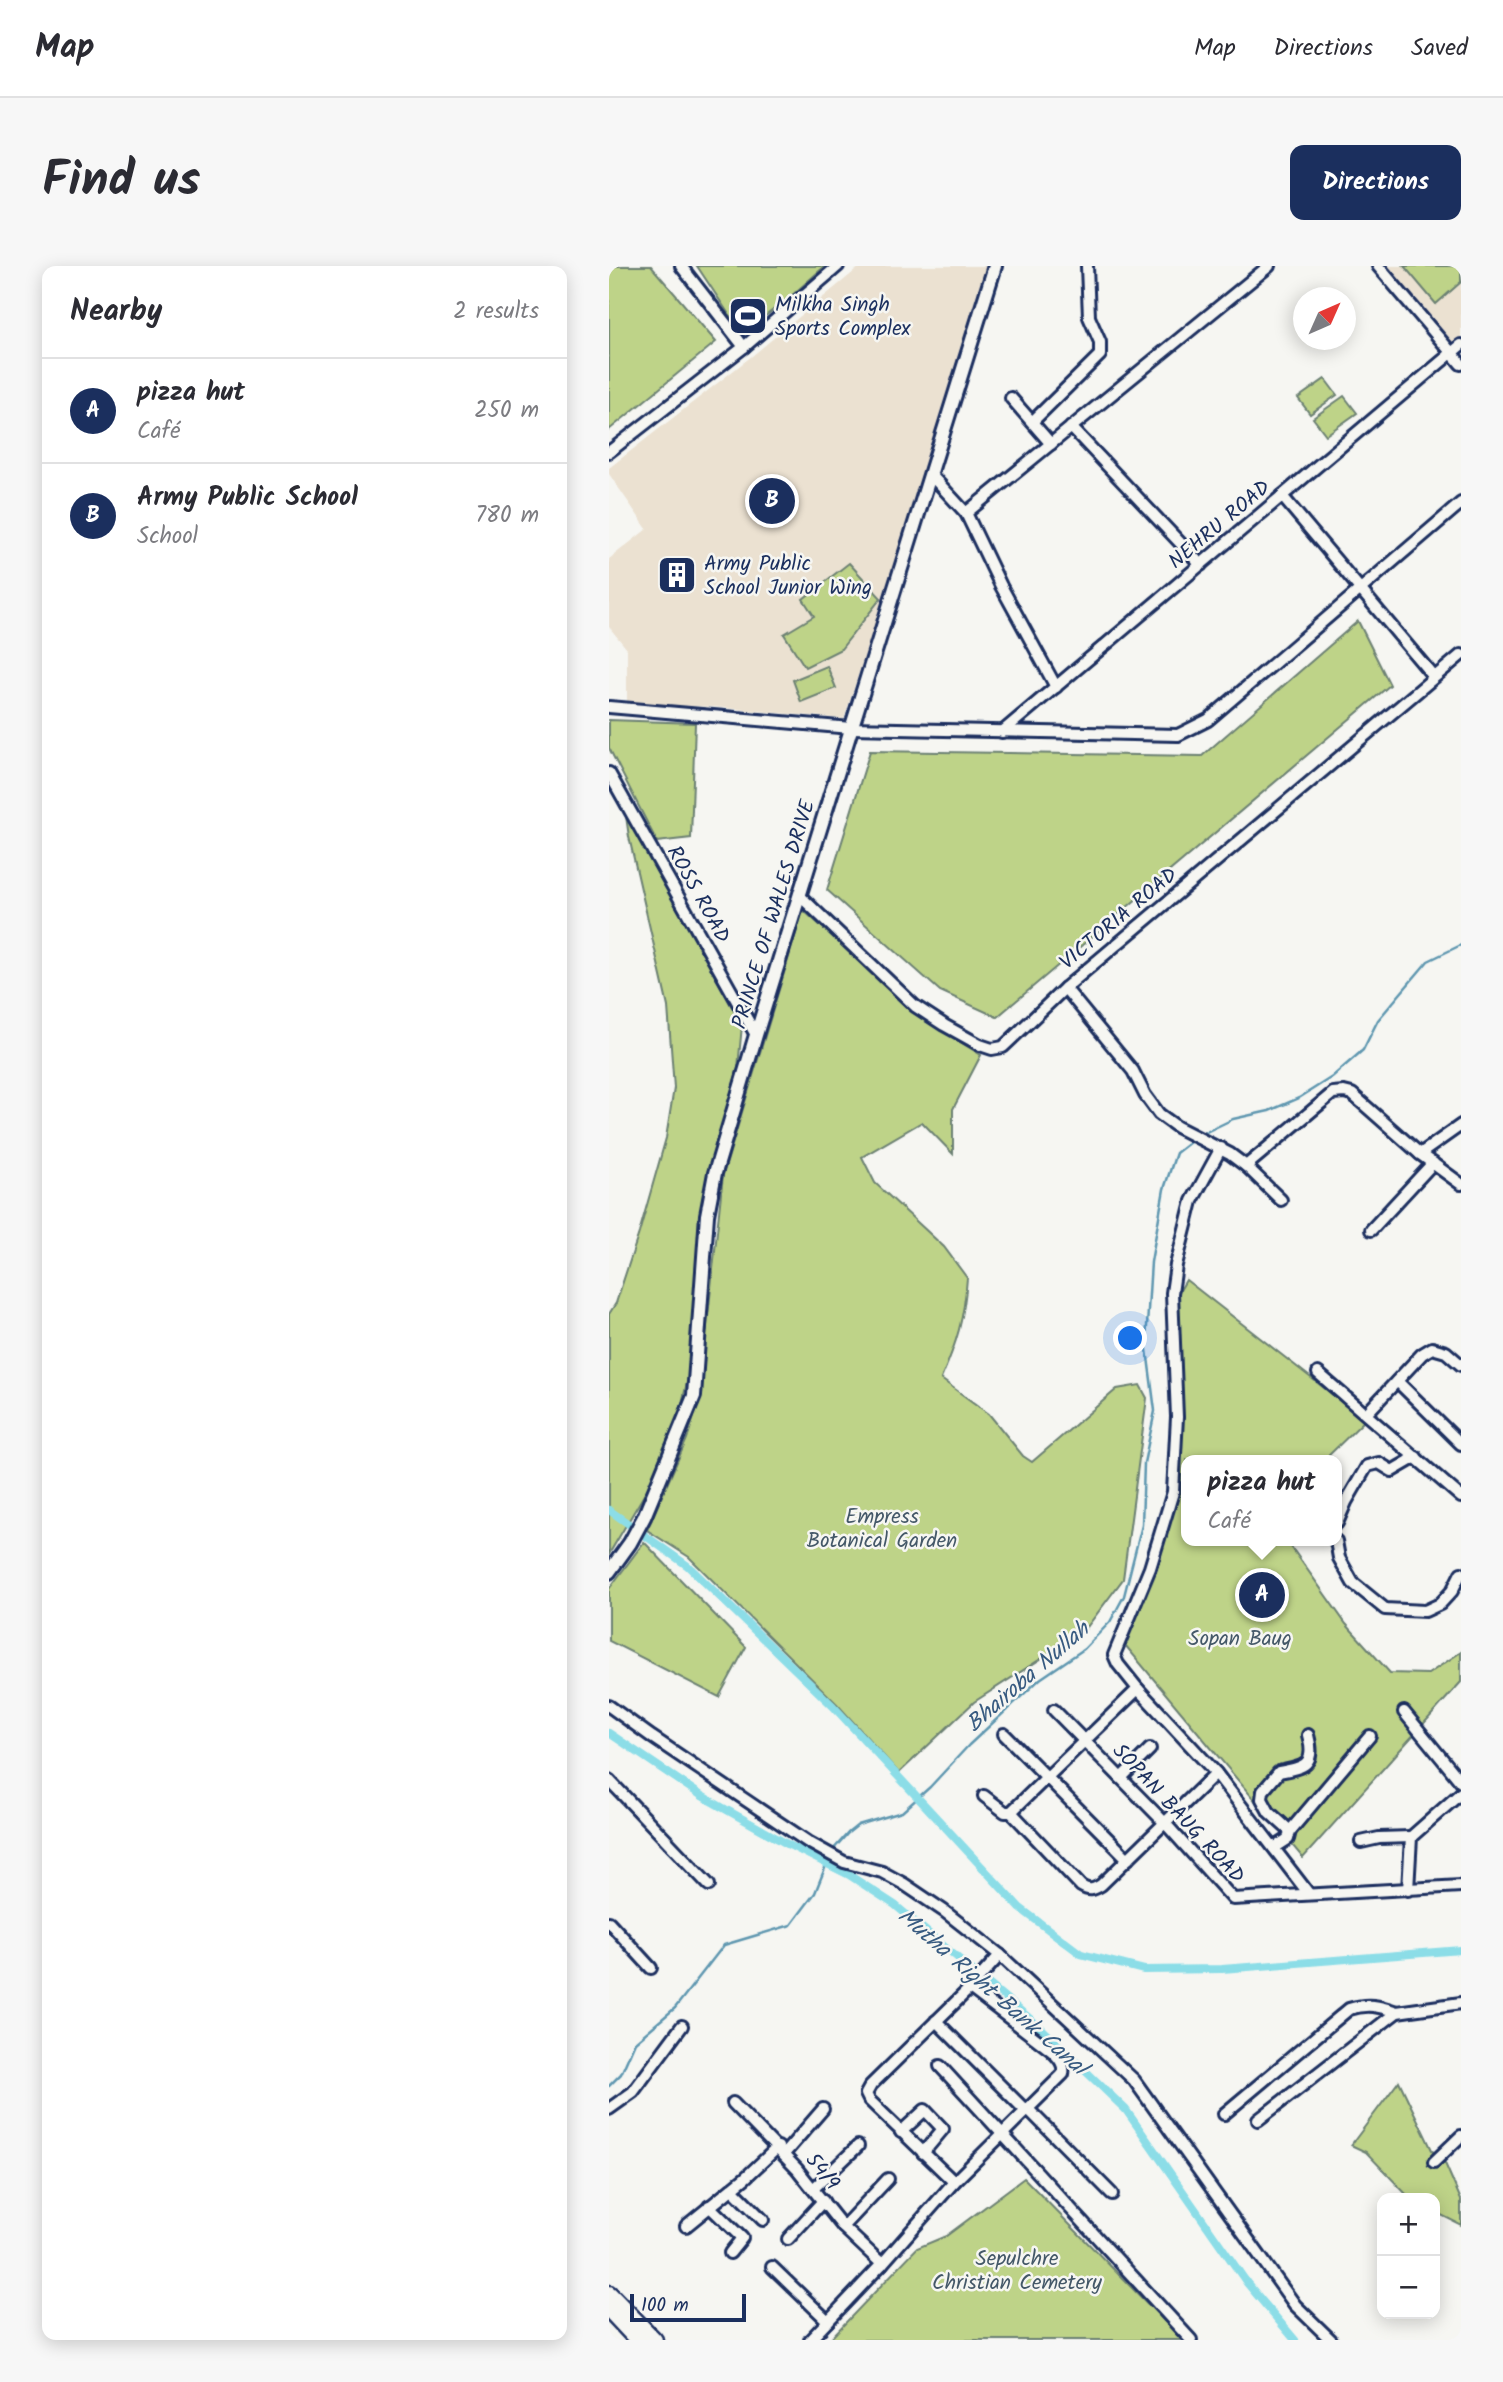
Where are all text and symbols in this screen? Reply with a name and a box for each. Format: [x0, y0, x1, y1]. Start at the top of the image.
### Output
text: Map [35, 22, 95, 75]
text: Map [1194, 29, 1236, 68]
text: Directions [1274, 29, 1373, 68]
text: Saved [1411, 29, 1468, 68]
text: Find us [42, 143, 200, 221]
button: Directions [1290, 145, 1461, 220]
north arrow [1293, 287, 1356, 350]
text: Nearby [70, 288, 162, 336]
place label: Milkha Singh Sports Complex [775, 289, 912, 346]
text: 2 results [453, 294, 539, 330]
sports icon: Milkha Singh Sports Complex [727, 295, 769, 337]
text: pizza hut [137, 372, 245, 414]
text: A [86, 393, 100, 429]
text: 250 m [474, 393, 539, 429]
text: Café [137, 414, 180, 450]
street label: NEHRU ROAD [1161, 472, 1279, 578]
pin: B [749, 475, 795, 527]
text: Army Public School [137, 477, 358, 519]
text: B [86, 498, 100, 534]
text: 780 m [476, 498, 539, 534]
text: School [137, 519, 198, 555]
place label: Army Public School Junior Wing [704, 548, 872, 605]
building icon: Army Public School Junior Wing [656, 554, 698, 596]
street label: PRINCE OF WALES DRIVE [724, 795, 825, 1033]
street label: ROSS ROAD [657, 840, 738, 950]
street label: VICTORIA ROAD [1053, 860, 1185, 979]
your location [1113, 1321, 1147, 1355]
popup [1181, 1455, 1342, 1546]
text: pizza hut [1208, 1462, 1315, 1504]
park label: Empress Botanical Garden [807, 1501, 957, 1558]
text: Café [1208, 1504, 1251, 1540]
pin: A [1239, 1569, 1285, 1621]
water label: Bhairoba Nullah [958, 1612, 1100, 1742]
park label: Sopan Baug [1188, 1623, 1292, 1656]
street label: SOPAN BAUG ROAD [1104, 1736, 1252, 1892]
water label: Mutha Right Bank Canal [889, 1900, 1098, 2088]
street label: 54/9 [796, 2146, 847, 2198]
map controls [1377, 2193, 1440, 2319]
button: + [1377, 2193, 1440, 2256]
park label: Sepulchre Christian Cemetery [932, 2243, 1102, 2300]
button: − [1377, 2256, 1440, 2319]
scale bar [630, 2291, 745, 2323]
text: 100 m [641, 2291, 689, 2321]

